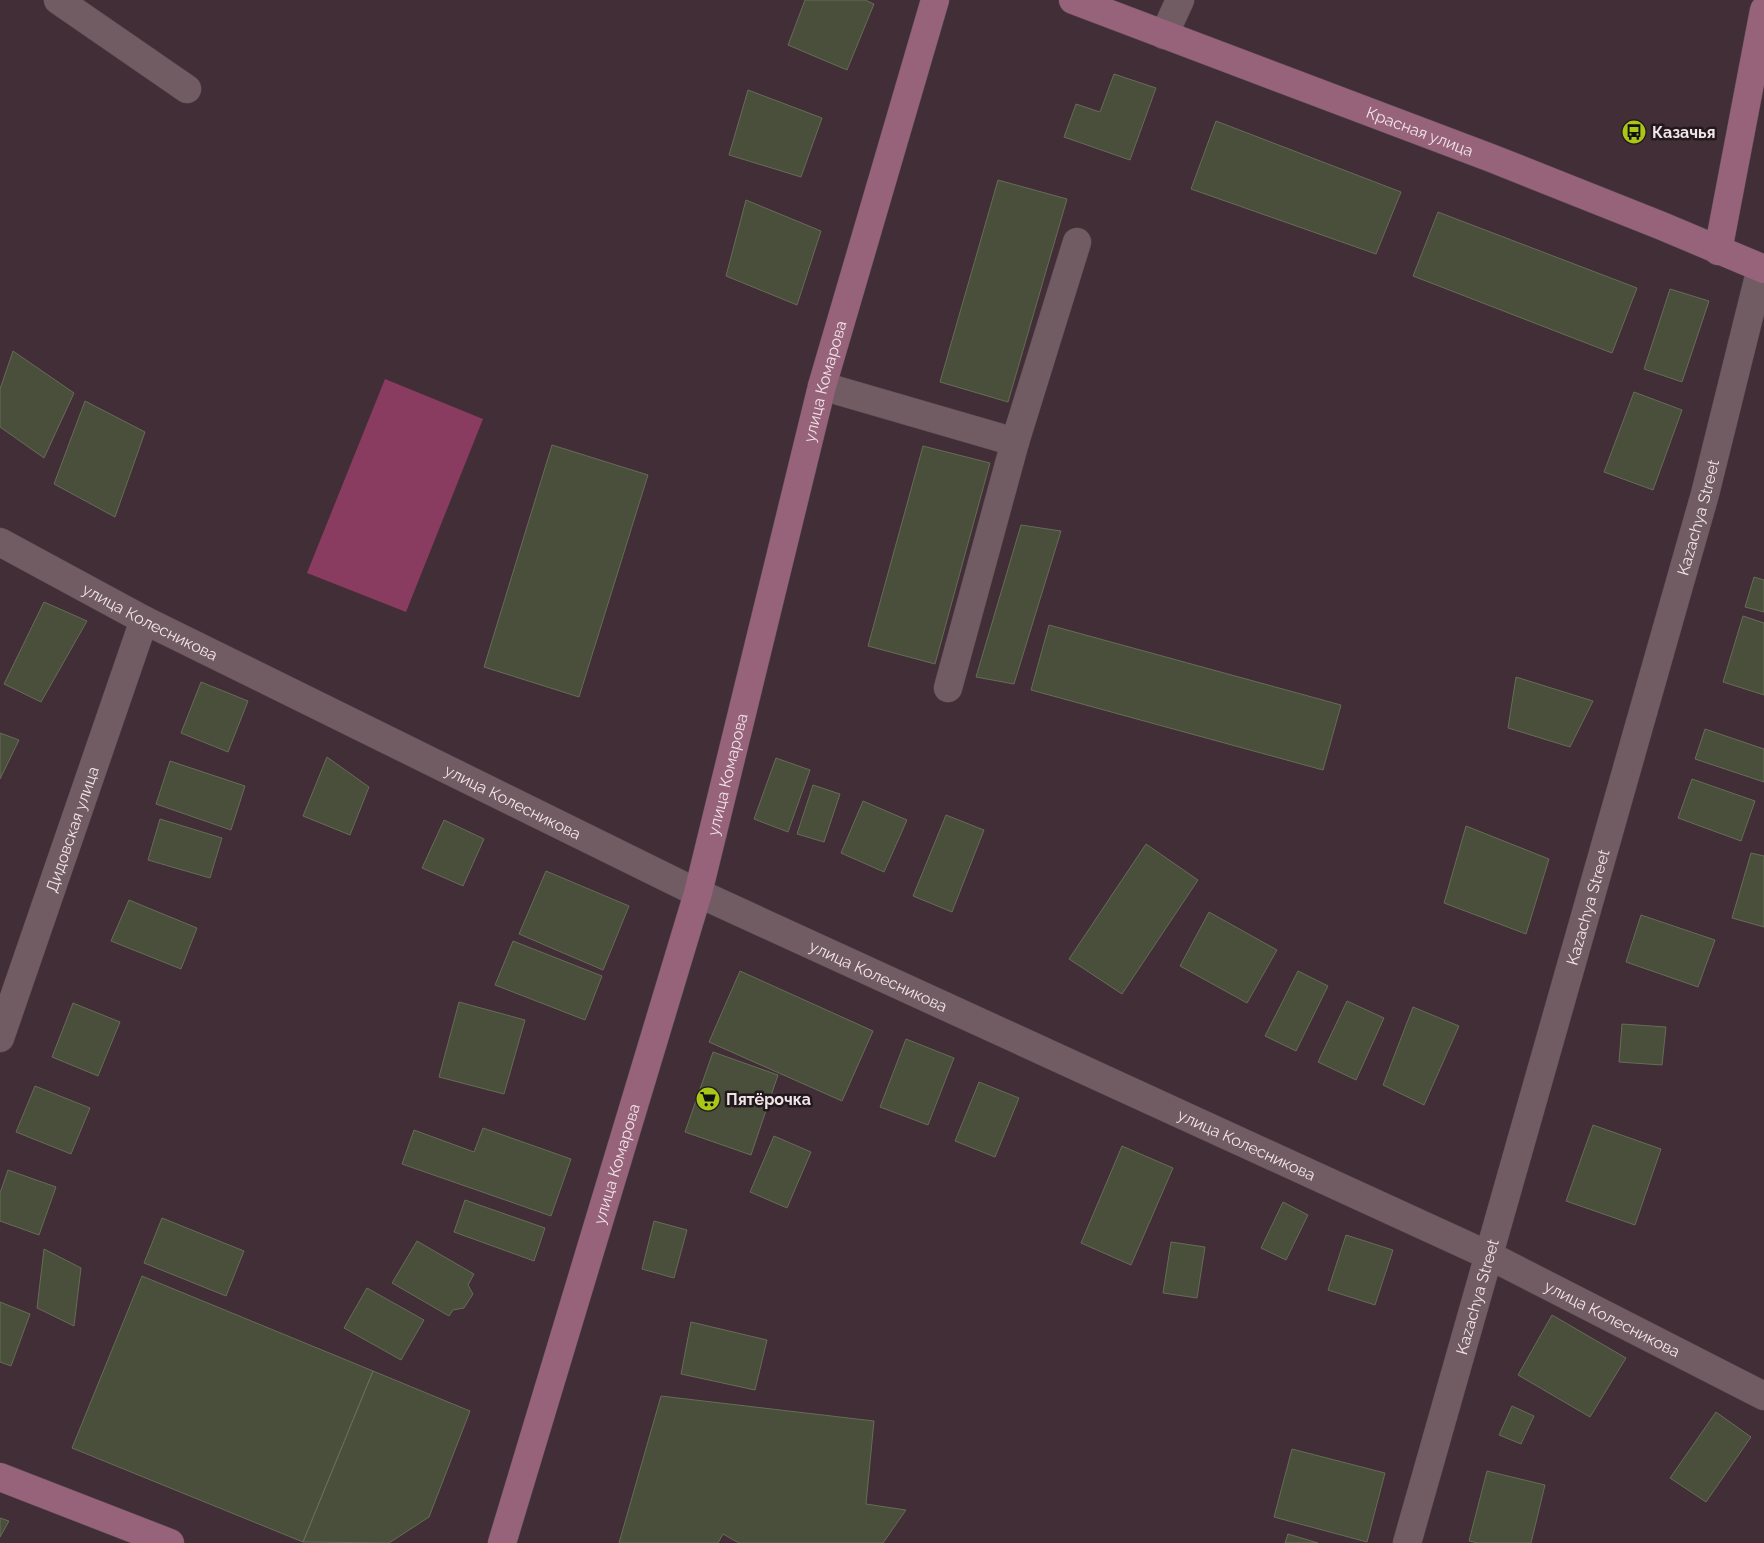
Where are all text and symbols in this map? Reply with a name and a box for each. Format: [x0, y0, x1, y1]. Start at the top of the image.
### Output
street label: Красная улица [1364, 102, 1476, 160]
bus stop icon: Казачья [1621, 119, 1647, 145]
place label: Казачья [1652, 123, 1716, 142]
street label: улица Комарова [799, 318, 850, 444]
street label: Kazachya Street [1673, 457, 1723, 578]
street label: улица Колесникова [79, 579, 221, 664]
street label: улица Комарова [703, 711, 751, 837]
street label: улица Колесникова [442, 760, 584, 843]
street label: Дидовская улица [42, 764, 102, 895]
street label: Kazachya Street [1562, 847, 1613, 967]
street label: улица Колесникова [807, 936, 950, 1016]
supermarket icon: Пятёрочка [695, 1086, 721, 1112]
place label: Пятёрочка [726, 1090, 811, 1109]
street label: улица Комарова [589, 1101, 644, 1227]
street label: улица Колесникова [1175, 1105, 1319, 1184]
street label: Kazachya Street [1452, 1236, 1503, 1357]
street label: улица Колесникова [1541, 1276, 1683, 1361]

